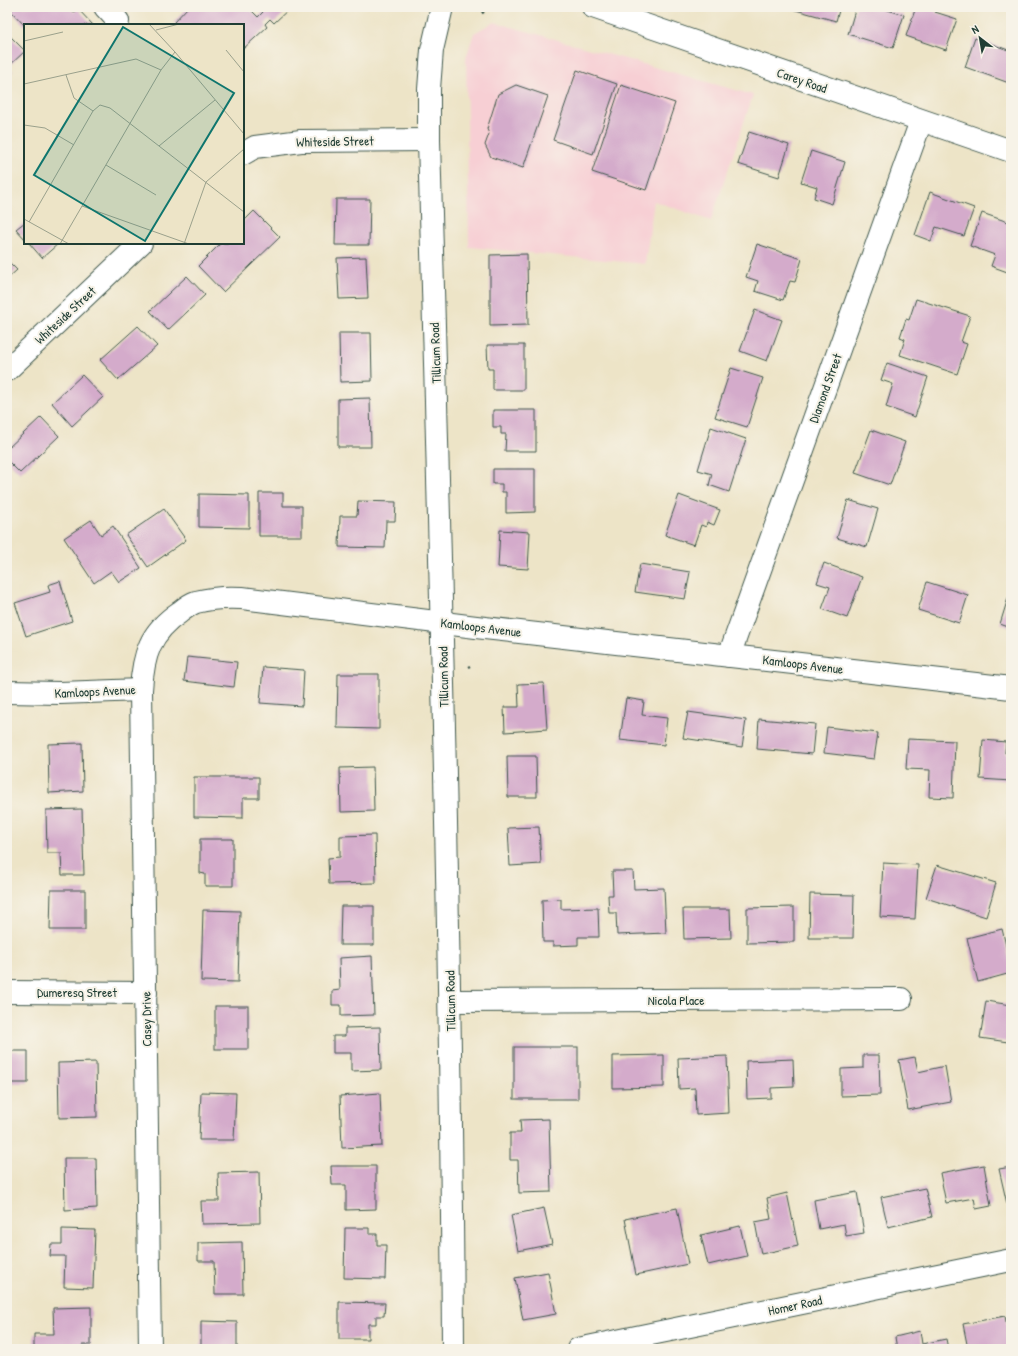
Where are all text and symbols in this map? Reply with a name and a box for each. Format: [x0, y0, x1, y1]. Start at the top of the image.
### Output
north arrow [960, 18, 1000, 58]
text: N [969, 22, 981, 37]
inset map [24, 24, 244, 244]
street label: Carey Road [774, 63, 830, 97]
street label: Whiteside Street [296, 131, 374, 151]
street label: Whiteside Street [31, 282, 100, 348]
street label: Tillicum Road [425, 322, 445, 384]
street label: Diamond Street [804, 350, 846, 425]
street label: Kamloops Avenue [440, 613, 522, 641]
street label: Tillicum Road [433, 646, 453, 708]
street label: Kamloops Avenue [762, 650, 844, 678]
street label: Kamloops Avenue [54, 680, 136, 702]
street label: Tillicum Road [440, 970, 460, 1032]
street label: Dumeresq Street [37, 983, 117, 1001]
street label: Casey Drive [137, 991, 155, 1047]
street label: Nicola Place [648, 991, 704, 1009]
street label: Homer Road [766, 1291, 824, 1319]

